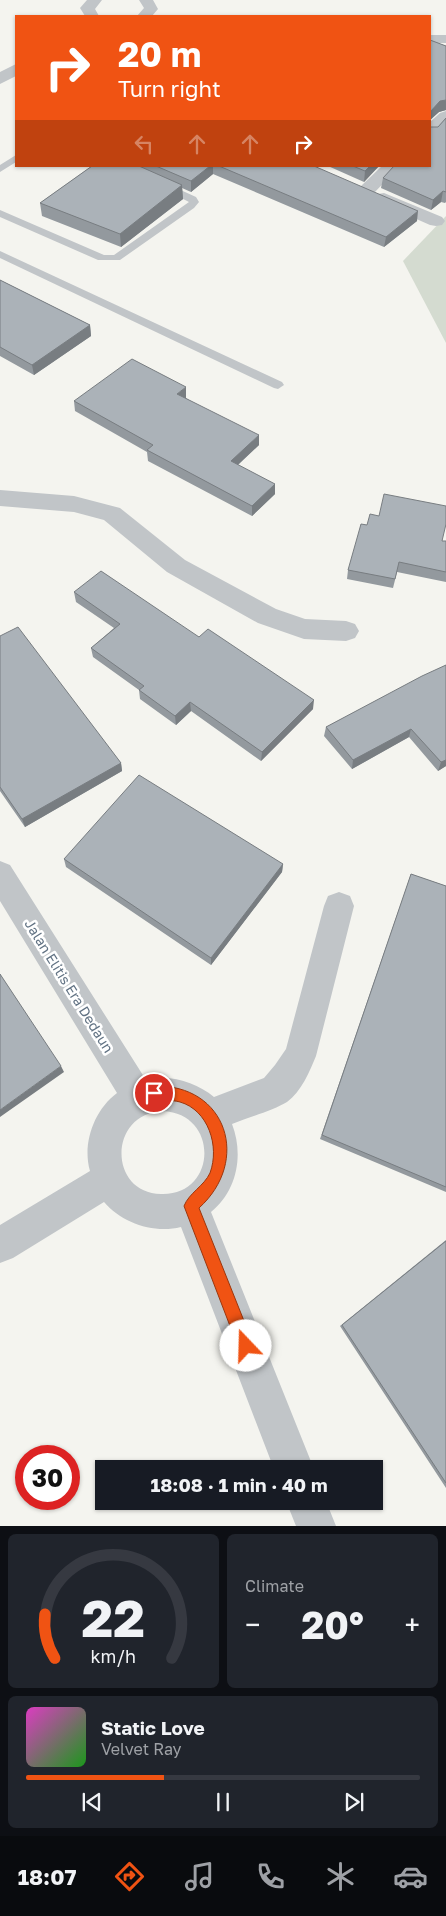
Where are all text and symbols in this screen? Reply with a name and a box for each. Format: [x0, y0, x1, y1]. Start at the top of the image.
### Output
text: 20 m [118, 33, 201, 75]
icon: right [35, 35, 100, 100]
text: Turn right [118, 75, 221, 102]
icon: left [130, 130, 158, 158]
icon: ahead [183, 130, 211, 158]
icon: ahead [236, 130, 264, 158]
icon: right [289, 130, 317, 158]
street label: Jalan Elitis Era Dedaun [21, 916, 117, 1056]
pin [133, 1072, 175, 1114]
icon: arrive [140, 1079, 168, 1107]
position arrow [219, 1319, 271, 1371]
speed limit sign: 30 [15, 1445, 80, 1510]
text: 18:08 · 1 min · 40 m [150, 1473, 328, 1496]
text: Climate [245, 1576, 304, 1596]
text: 22 [82, 1586, 145, 1648]
text: 20° [301, 1602, 364, 1647]
text: − [245, 1608, 260, 1641]
text: + [405, 1608, 420, 1641]
text: km/h [91, 1645, 136, 1667]
text: Static Love [101, 1716, 205, 1739]
text: Velvet Ray [101, 1739, 182, 1759]
icon: previous [78, 1788, 106, 1816]
icon: pause [209, 1788, 237, 1816]
icon: next [340, 1788, 368, 1816]
icon: directions [112, 1859, 147, 1894]
icon: music [182, 1859, 217, 1894]
icon: phone [253, 1859, 288, 1894]
icon: climate [323, 1859, 358, 1894]
icon: car [393, 1859, 428, 1894]
text: 18:07 [18, 1863, 76, 1890]

